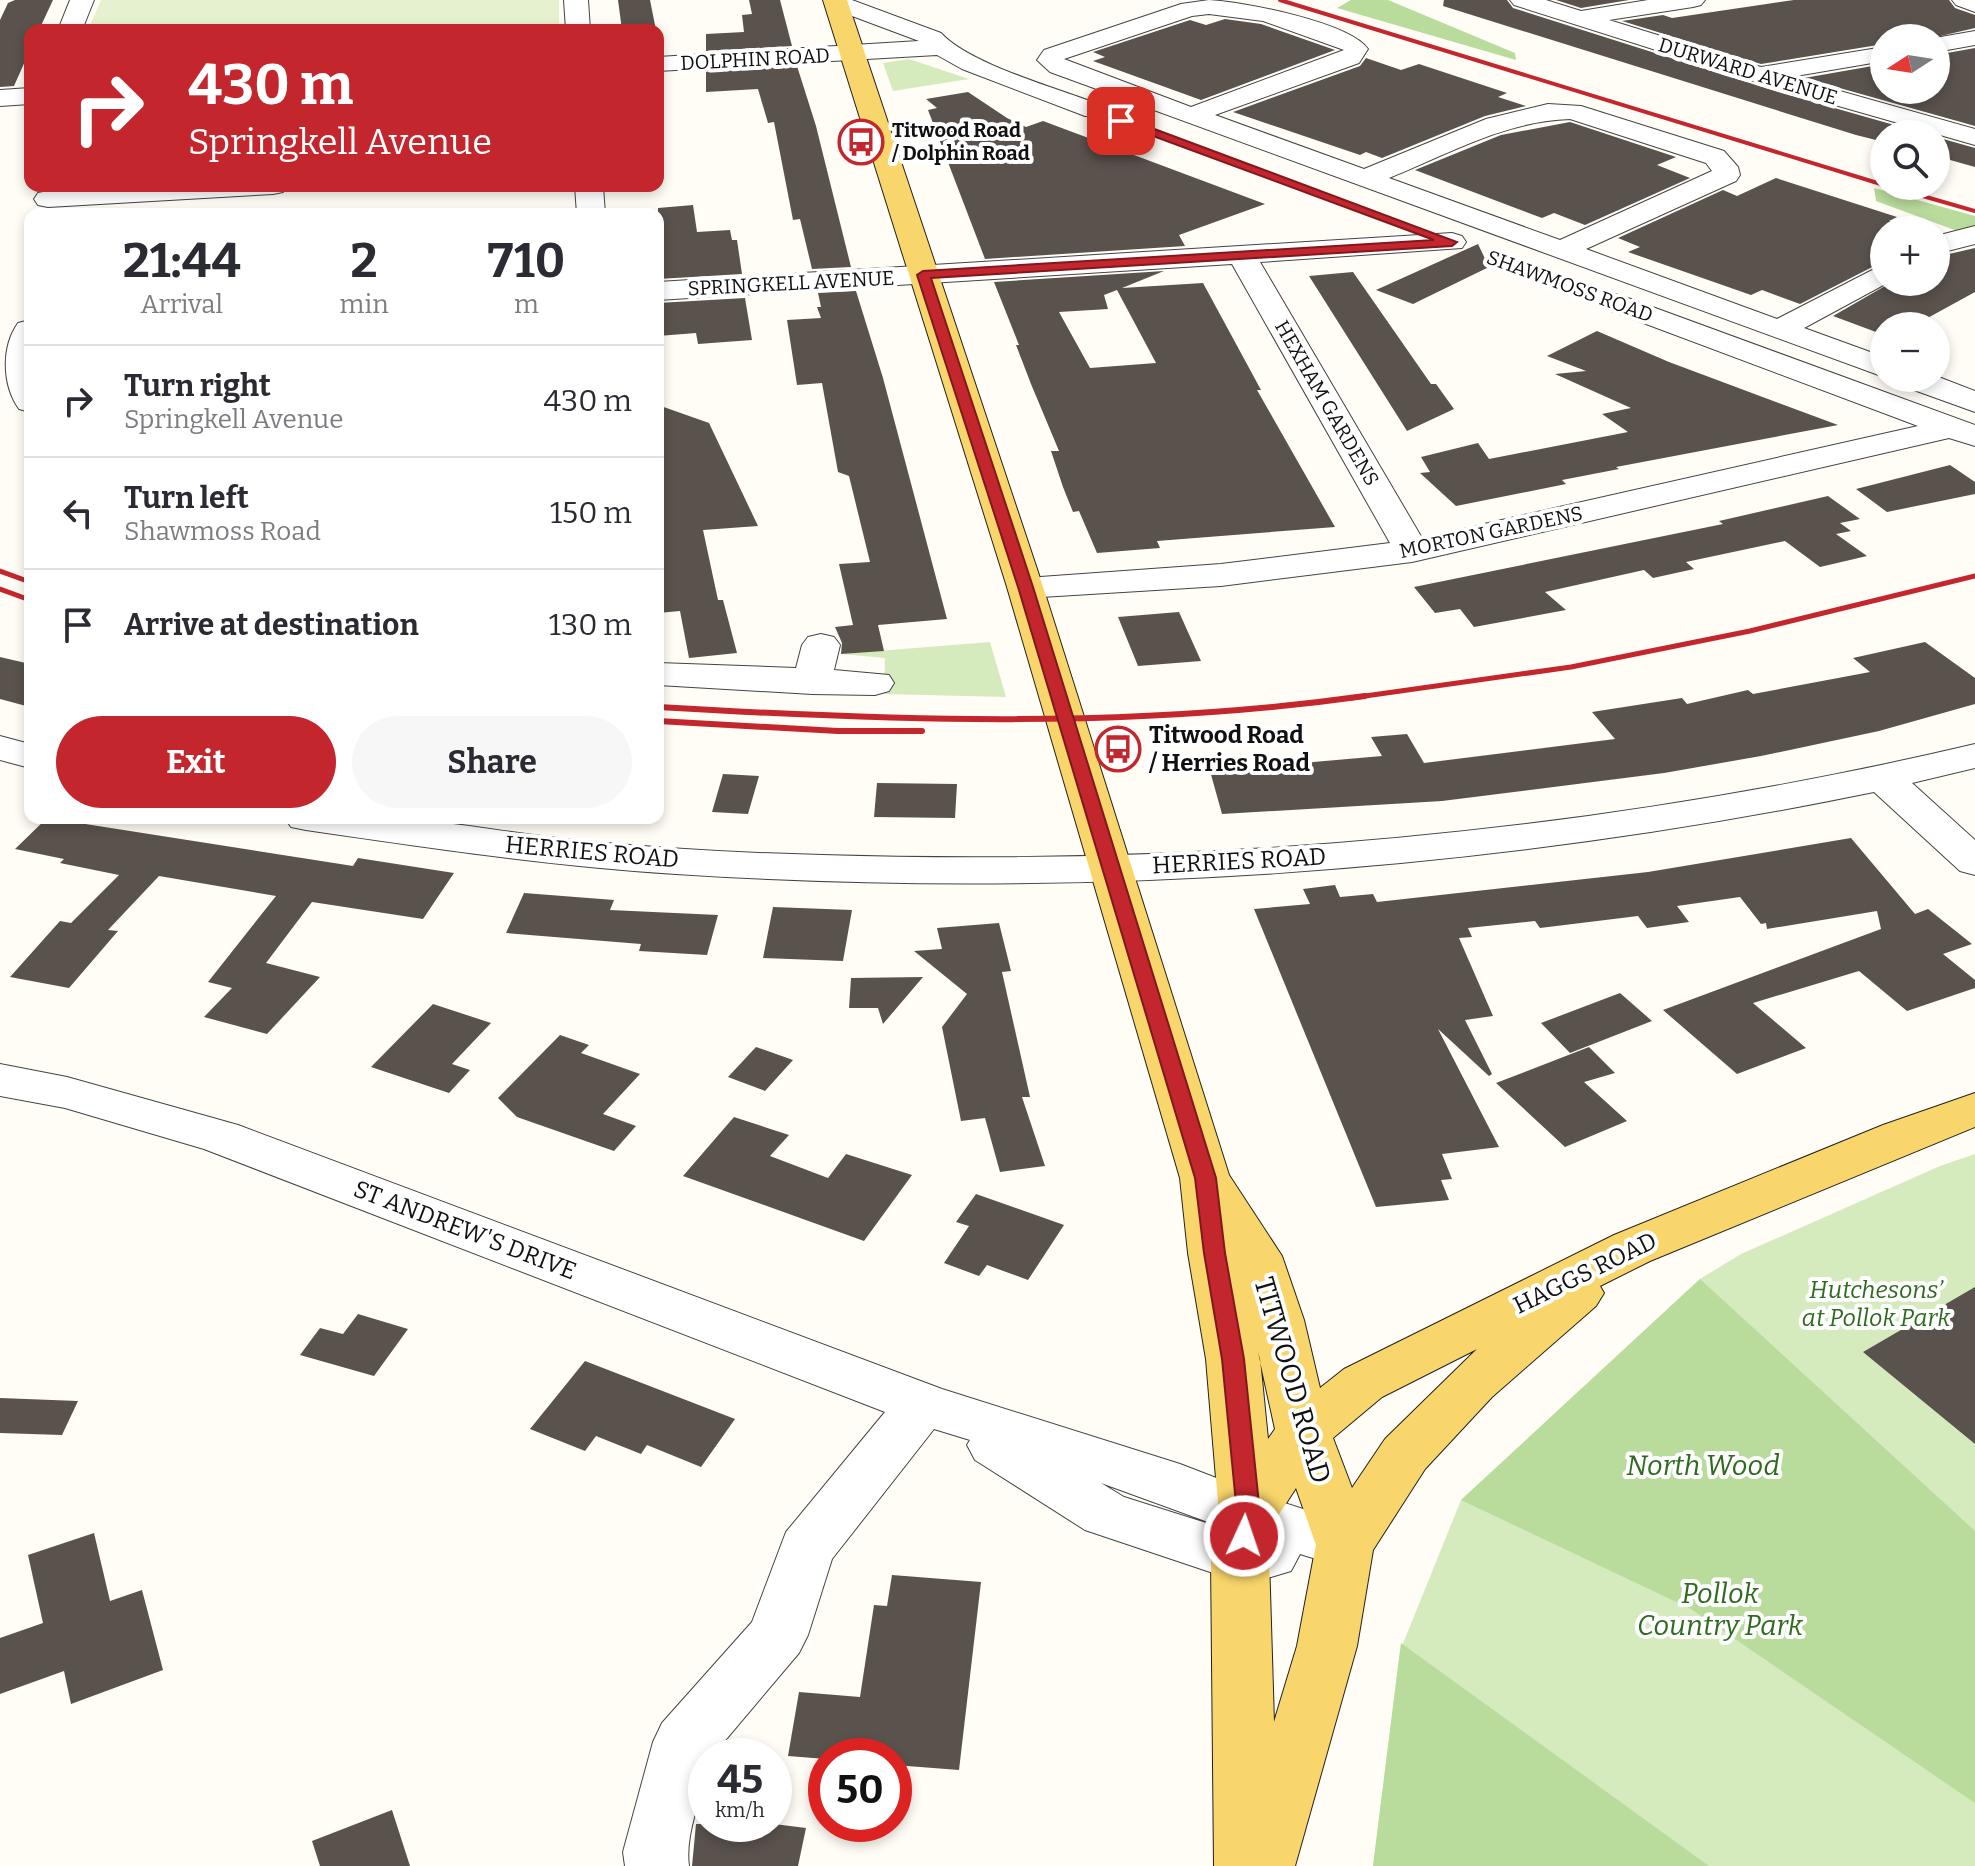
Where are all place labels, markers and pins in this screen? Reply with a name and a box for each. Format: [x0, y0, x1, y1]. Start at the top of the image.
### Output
pin [1087, 87, 1155, 155]
bus stop icon: Titwood Road / Dolphin Road [837, 118, 885, 166]
place label: Titwood Road / Dolphin Road [891, 118, 1030, 165]
place label: Titwood Road / Herries Road [1148, 721, 1310, 777]
bus stop icon: Titwood Road / Herries Road [1094, 725, 1142, 773]

